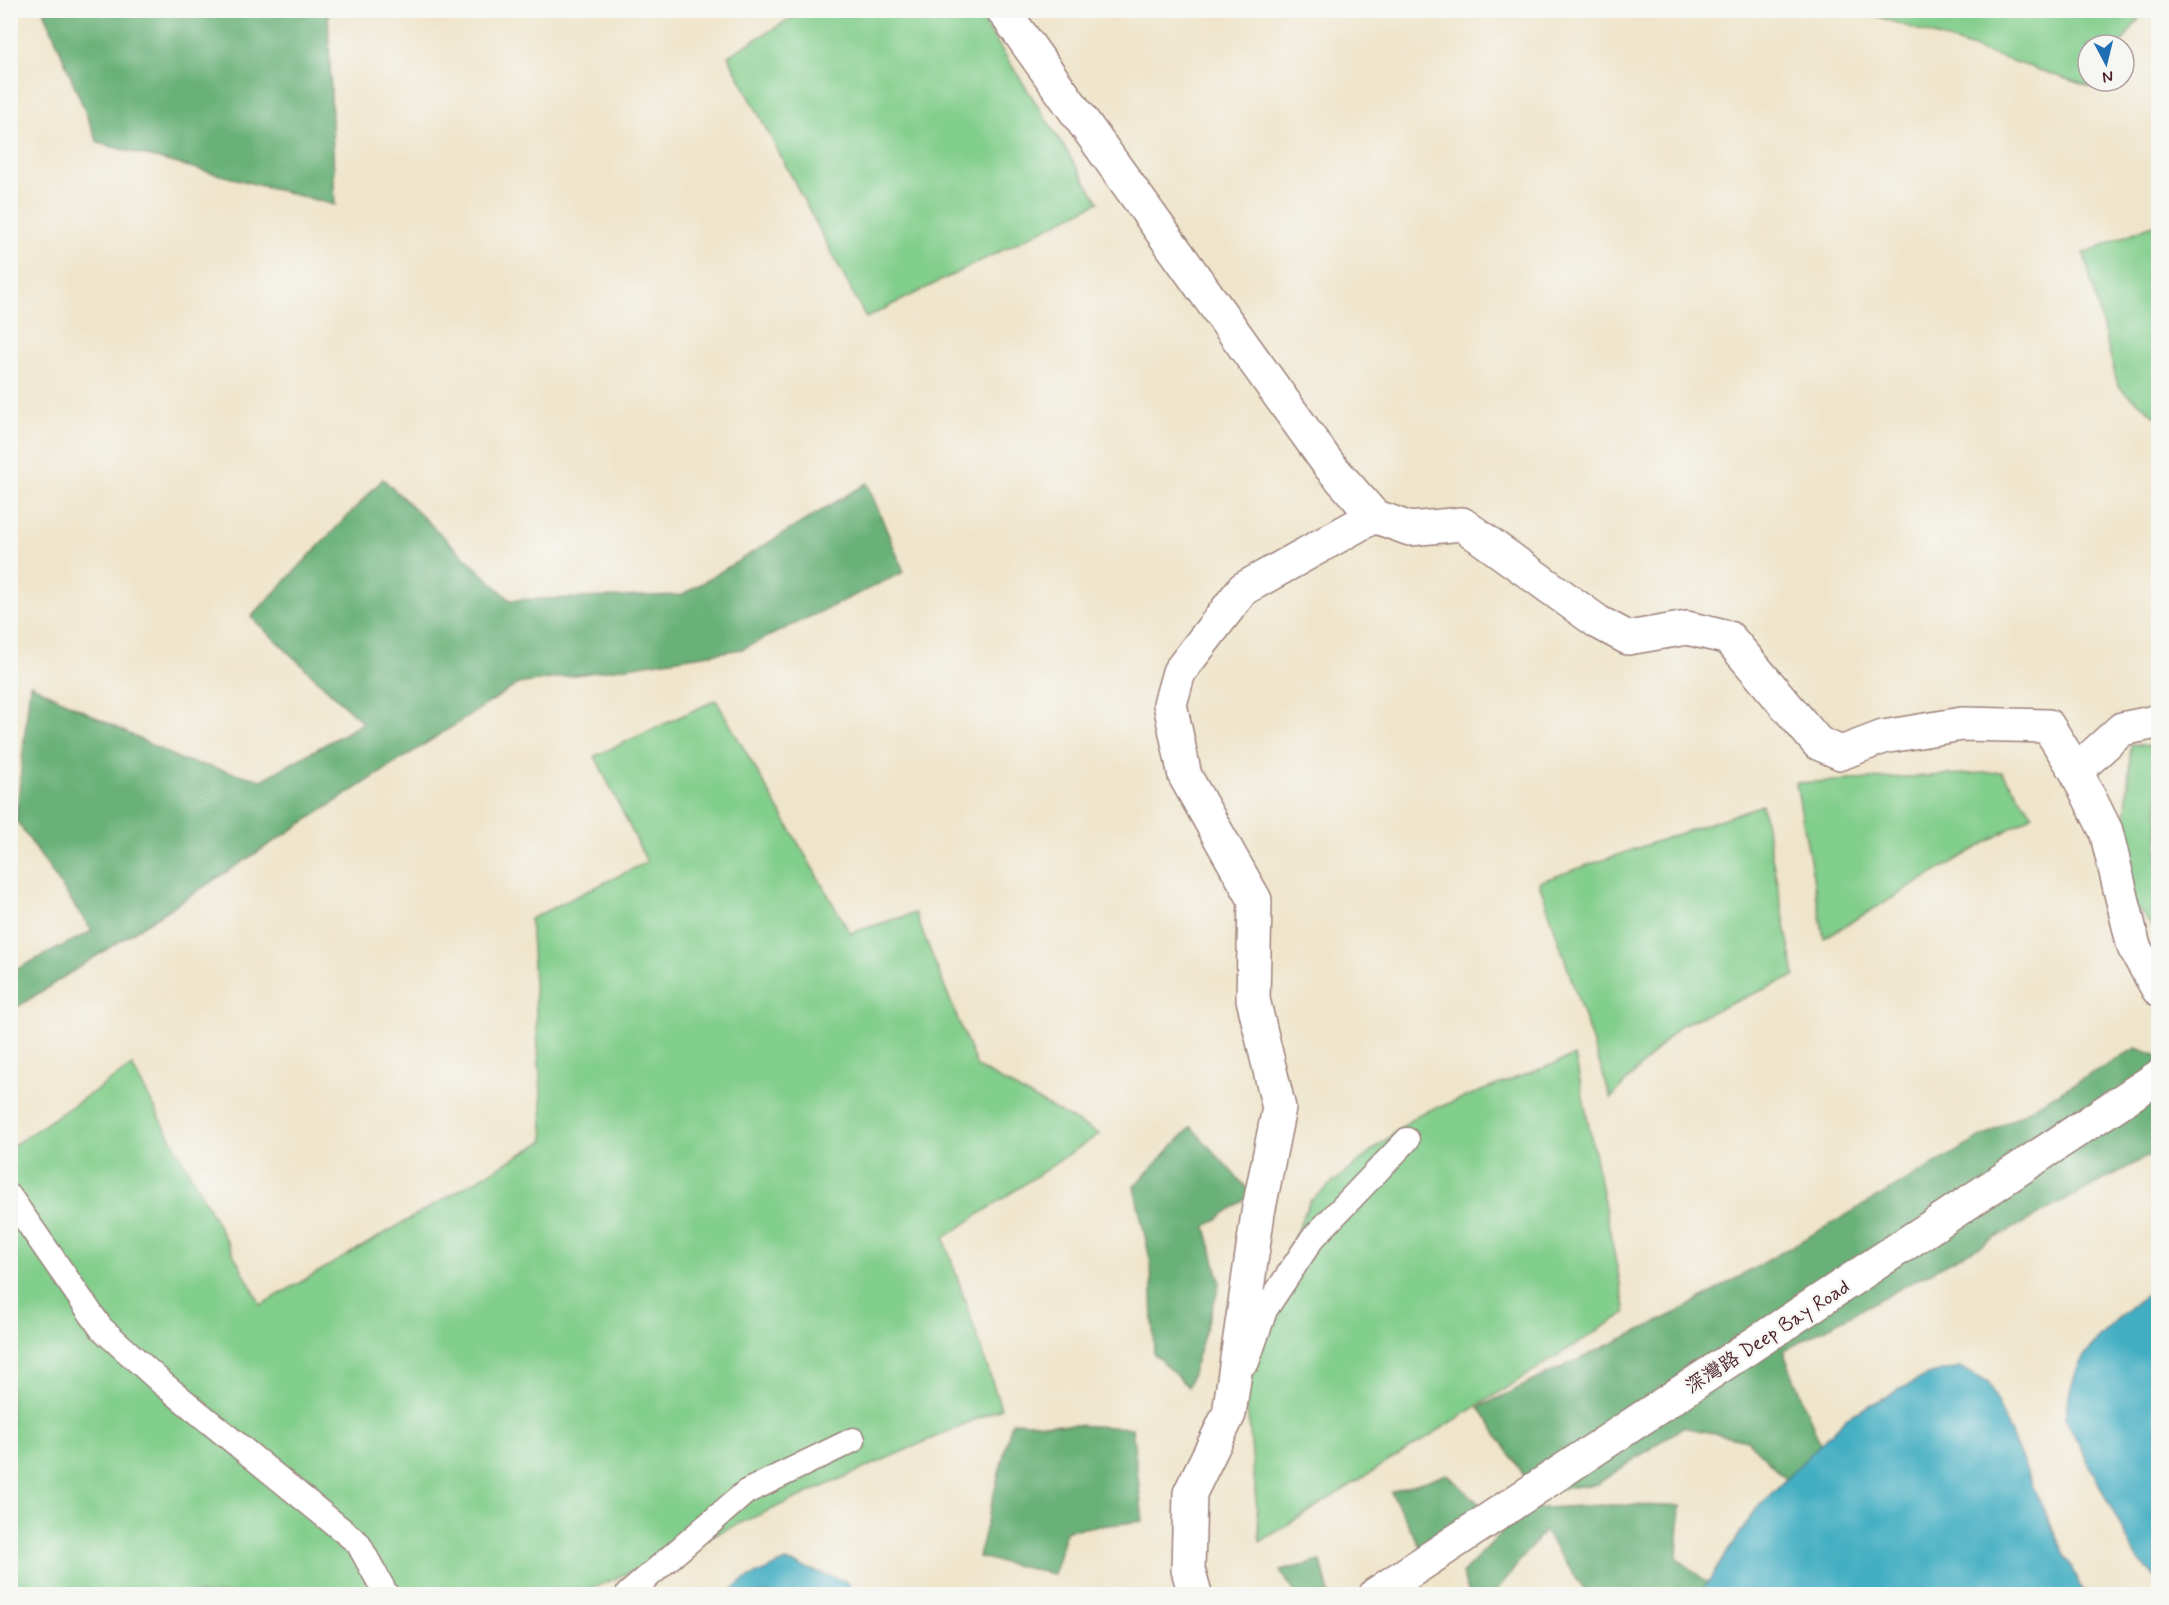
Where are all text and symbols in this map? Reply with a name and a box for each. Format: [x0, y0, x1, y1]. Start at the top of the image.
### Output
north arrow [2076, 33, 2136, 93]
text: N [2101, 65, 2114, 87]
street label: 深灣路 Deep Bay Road [1680, 1274, 1855, 1401]

